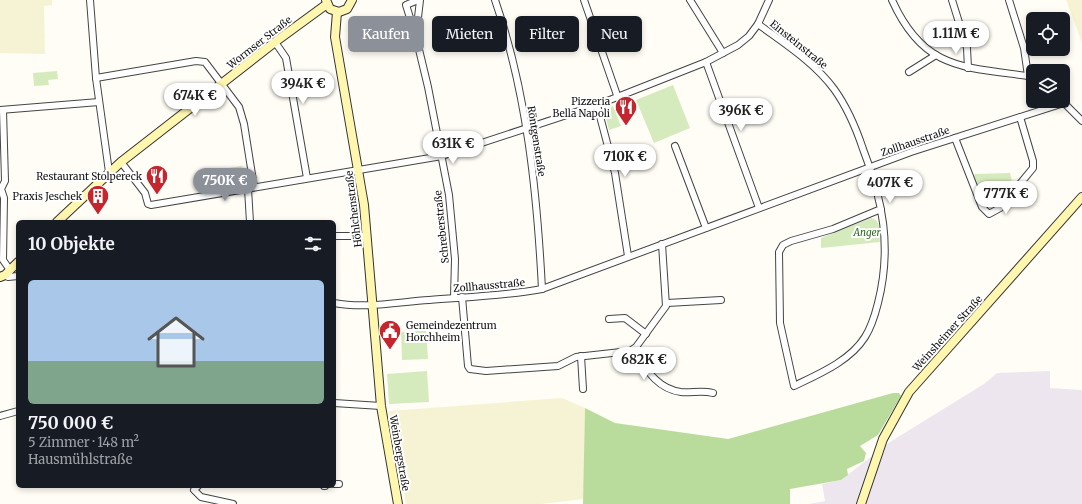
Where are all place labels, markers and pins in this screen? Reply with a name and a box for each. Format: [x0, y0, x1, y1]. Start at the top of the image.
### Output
pin: 1.11M € [919, 21, 993, 55]
pin: 394K € [270, 71, 336, 105]
pin: 674K € [162, 83, 228, 117]
restaurant icon: Pizzeria Bella Napoli [613, 94, 639, 127]
place label: Pizzeria Bella Napoli [553, 95, 611, 120]
pin: 396K € [708, 98, 774, 132]
pin: 631K € [420, 131, 486, 165]
pin: 710K € [592, 144, 658, 178]
restaurant icon: Restaurant Stolpereck [144, 163, 170, 196]
pin: 750K € [192, 168, 258, 202]
place label: Restaurant Stolpereck [36, 170, 143, 183]
pin: 407K € [857, 170, 923, 204]
pin: 777K € [973, 181, 1039, 215]
building icon: Praxis Jeschek [85, 183, 111, 216]
place label: Praxis Jeschek [13, 190, 83, 203]
public building icon: Gemeindezentrum Horchheim [377, 318, 403, 351]
place label: Gemeindezentrum Horchheim [406, 319, 497, 344]
pin: 682K € [611, 347, 677, 381]

